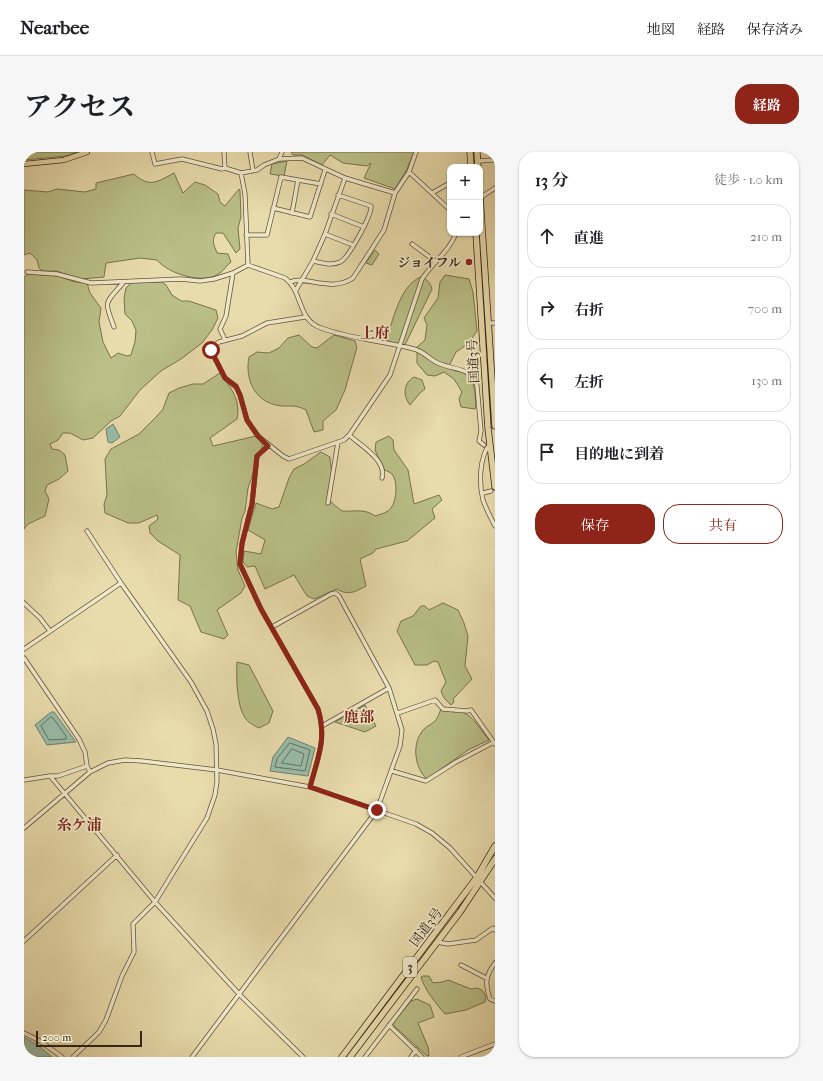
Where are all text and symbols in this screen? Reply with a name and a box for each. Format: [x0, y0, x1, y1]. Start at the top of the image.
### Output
text: Nearbee [20, 17, 89, 39]
text: 地図 [647, 21, 675, 38]
text: 経路 [697, 21, 725, 38]
text: 保存済み [747, 21, 803, 38]
button: 経路 [735, 84, 799, 124]
text: アクセス [24, 90, 135, 123]
map controls [447, 164, 483, 236]
button: + [447, 164, 483, 200]
text: 13 分 [535, 170, 569, 190]
text: 徒歩 · 1.0 km [714, 172, 783, 187]
button: − [447, 200, 483, 236]
icon: ahead [536, 225, 558, 247]
text: 直進 [574, 229, 604, 247]
text: 210 m [750, 229, 782, 244]
place label: ジョイフル [397, 255, 461, 270]
marker: ジョイフル [464, 257, 474, 267]
icon: right [536, 297, 558, 319]
text: 右折 [574, 301, 604, 319]
text: 700 m [748, 301, 782, 316]
district label: 上府 [360, 324, 390, 342]
street label: 国道3号 [464, 338, 482, 384]
route start [202, 341, 220, 359]
icon: left [536, 369, 558, 391]
text: 左折 [574, 373, 604, 391]
text: 130 m [751, 373, 782, 388]
icon: arrive [536, 441, 558, 463]
text: 目的地に到着 [574, 445, 664, 463]
button: 保存 [535, 504, 655, 544]
button: 共有 [663, 504, 783, 544]
district label: 鹿部 [344, 708, 375, 726]
route end [368, 801, 386, 819]
district label: 糸ケ浦 [56, 816, 102, 834]
street label: 国道3号 [407, 905, 445, 949]
road number: 3 [403, 957, 417, 977]
scale bar [36, 1029, 142, 1048]
text: 200 m [42, 1031, 71, 1044]

